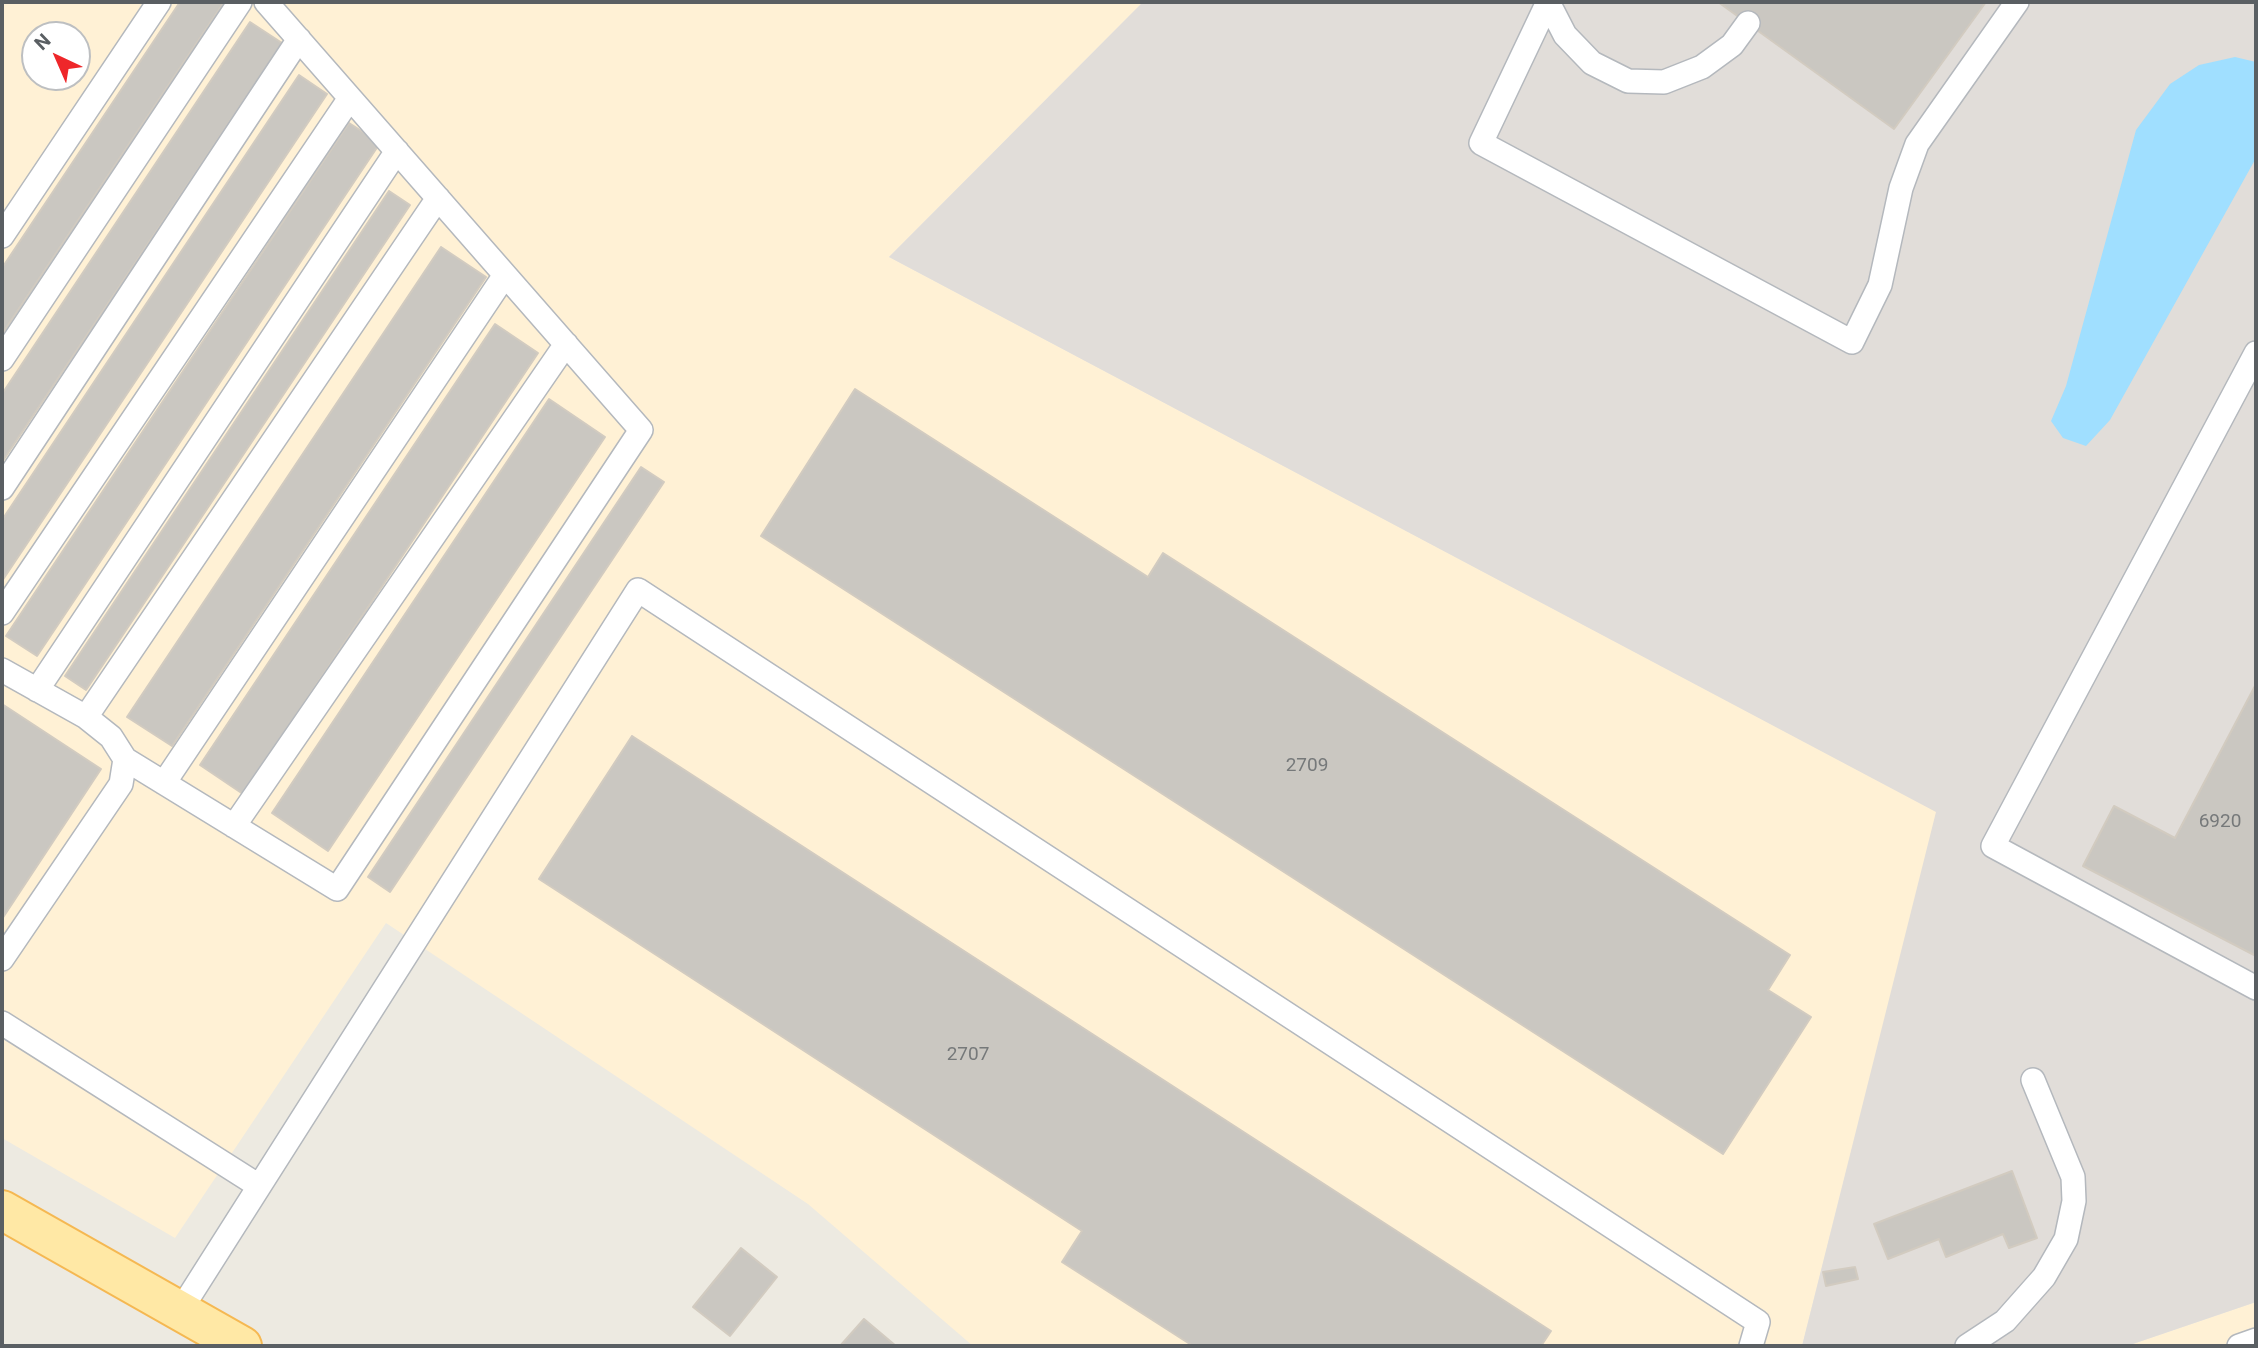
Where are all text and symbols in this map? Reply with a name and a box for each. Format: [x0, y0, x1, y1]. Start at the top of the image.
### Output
north arrow [21, 21, 91, 91]
text: N [30, 29, 55, 55]
house number: 2709 [1286, 755, 1328, 777]
house number: 6920 [2199, 811, 2241, 833]
house number: 2707 [947, 1044, 989, 1066]

